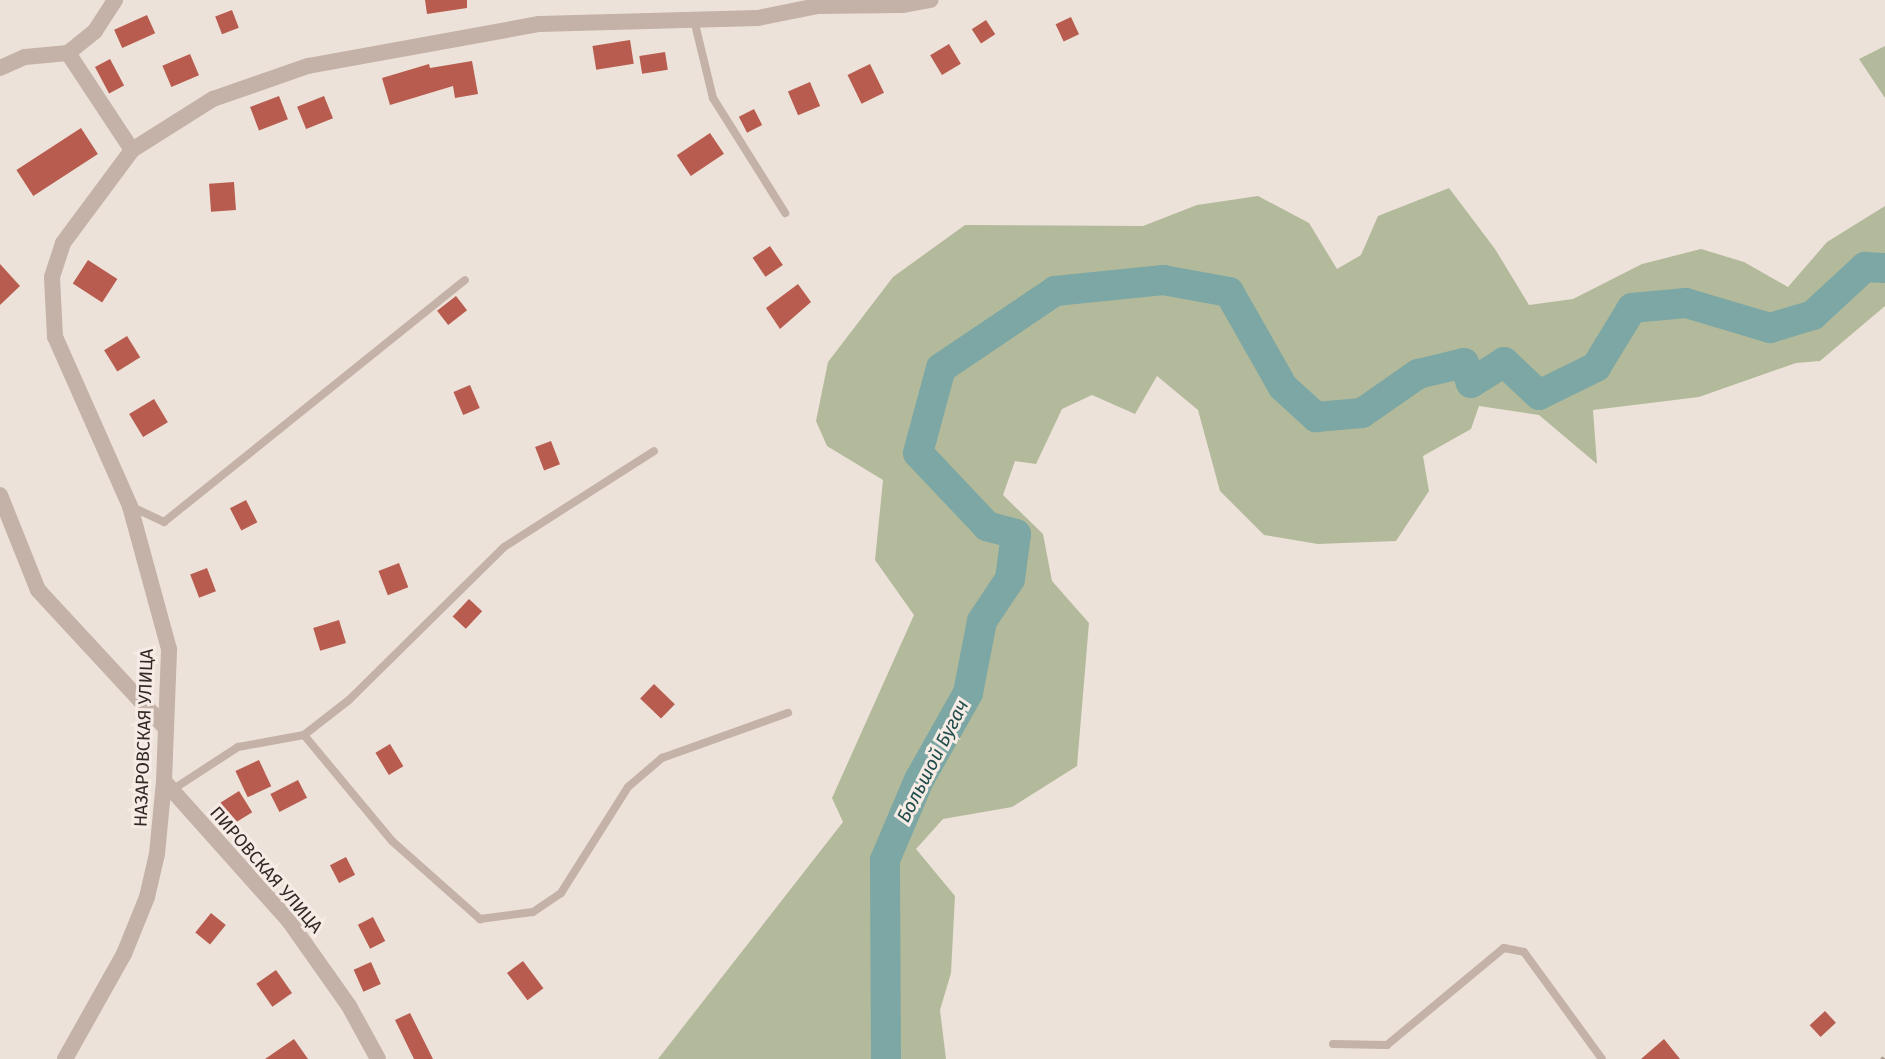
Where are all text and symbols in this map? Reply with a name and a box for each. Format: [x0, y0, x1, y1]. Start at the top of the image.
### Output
street label: НАЗАРОВСКАЯ УЛИЦА [130, 648, 158, 828]
water label: Большой Бугач [892, 696, 974, 826]
street label: ПИРОВСКАЯ УЛИЦА [205, 802, 327, 938]

